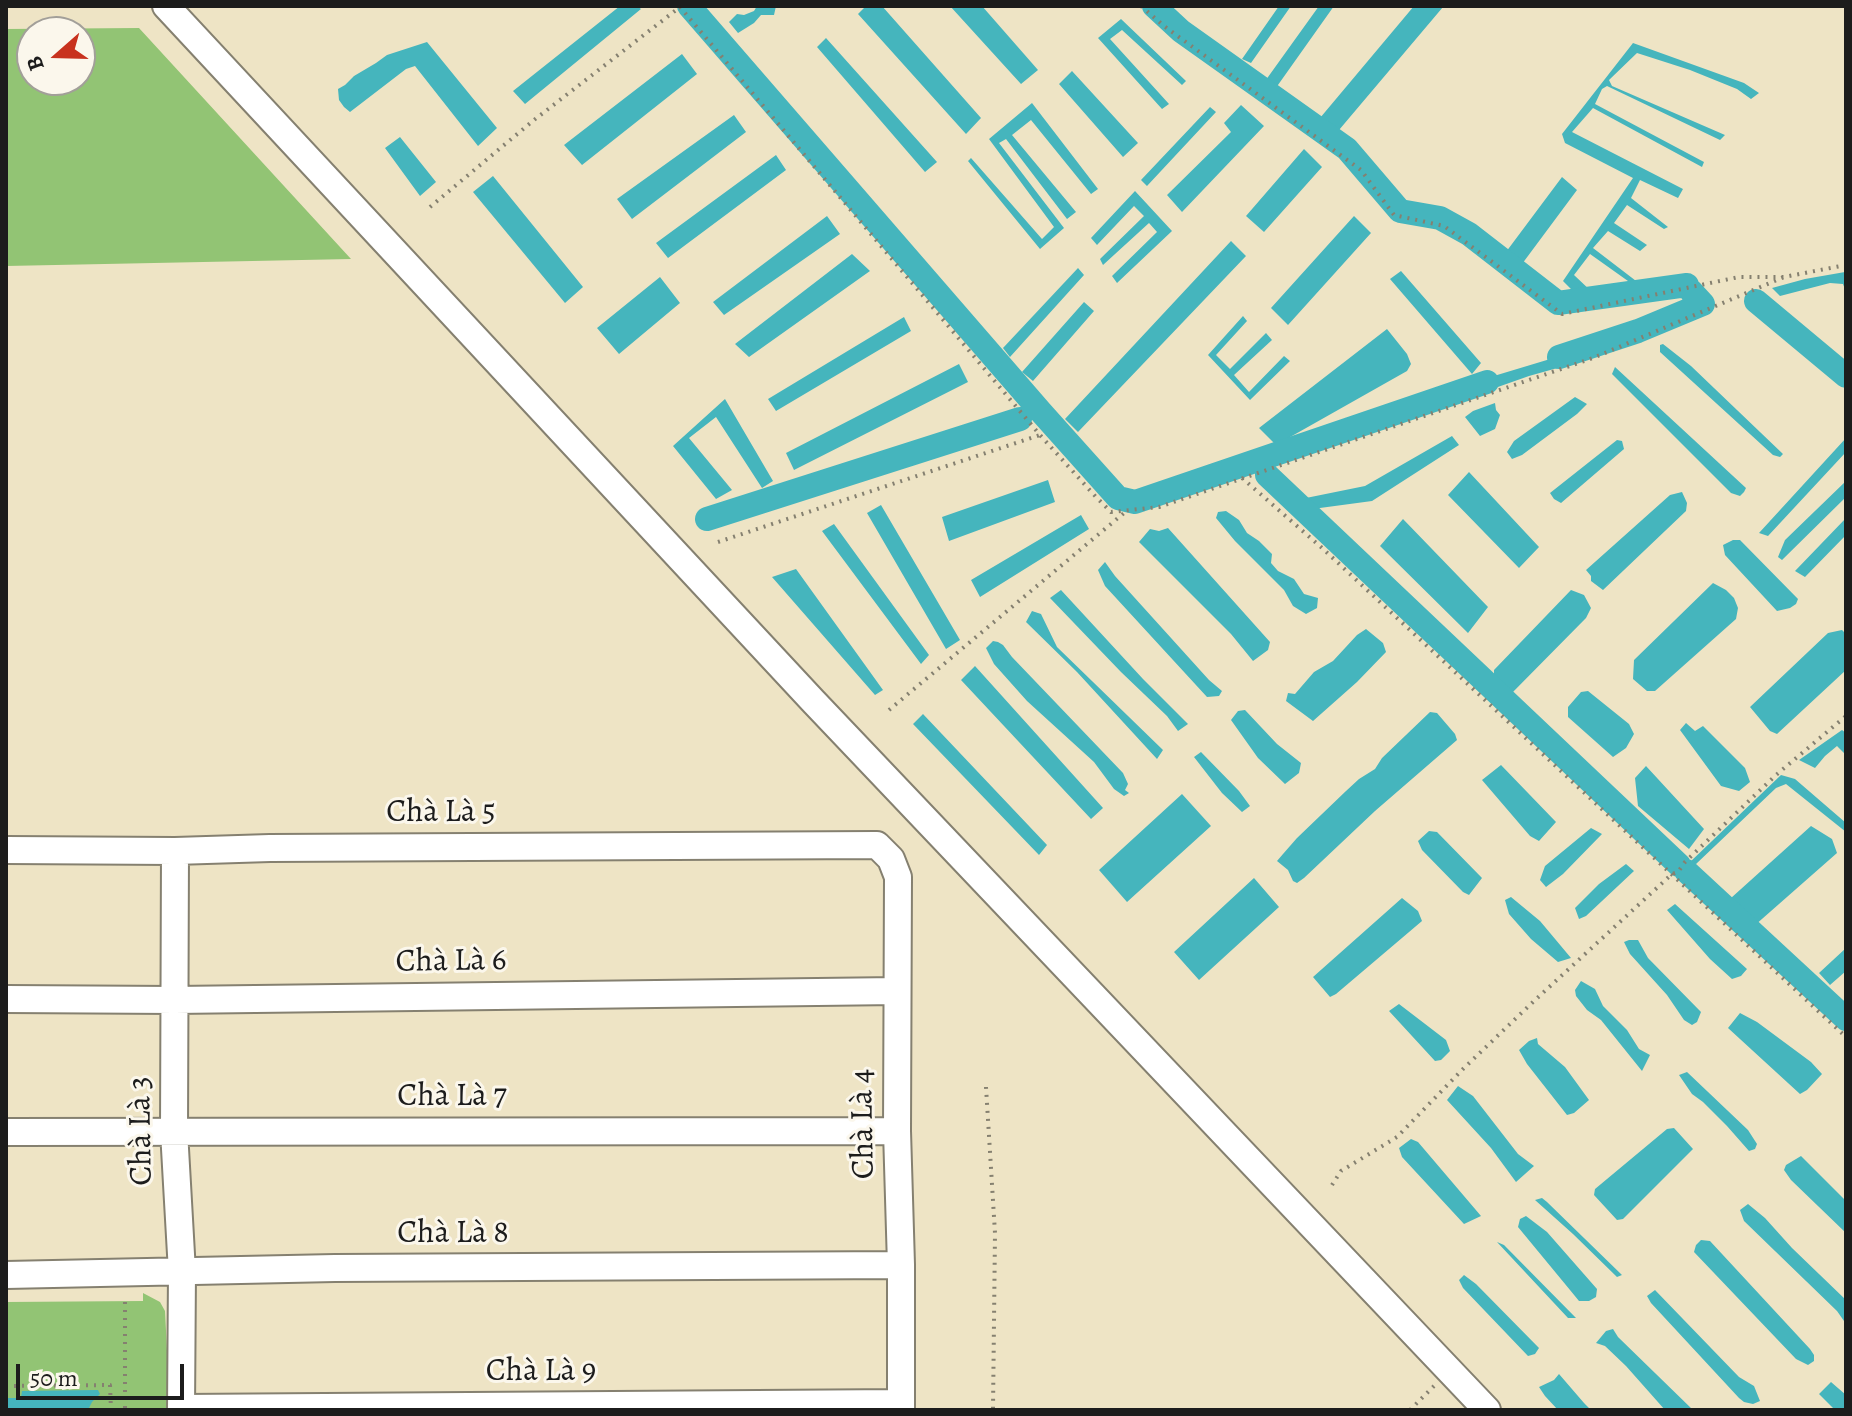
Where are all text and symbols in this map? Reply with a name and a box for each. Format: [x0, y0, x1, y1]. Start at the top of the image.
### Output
north arrow [16, 16, 96, 96]
text: B [19, 52, 52, 75]
street label: Chà Là 5 [386, 794, 496, 832]
street label: Chà Là 6 [395, 942, 507, 982]
street label: Chà Là 4 [844, 1069, 884, 1179]
street label: Chà Là 3 [122, 1076, 162, 1186]
street label: Chà Là 7 [397, 1078, 507, 1116]
street label: Chà Là 8 [397, 1215, 509, 1253]
scale bar [20, 1348, 188, 1398]
street label: Chà Là 9 [486, 1353, 596, 1391]
text: 50 m [30, 1362, 78, 1394]

